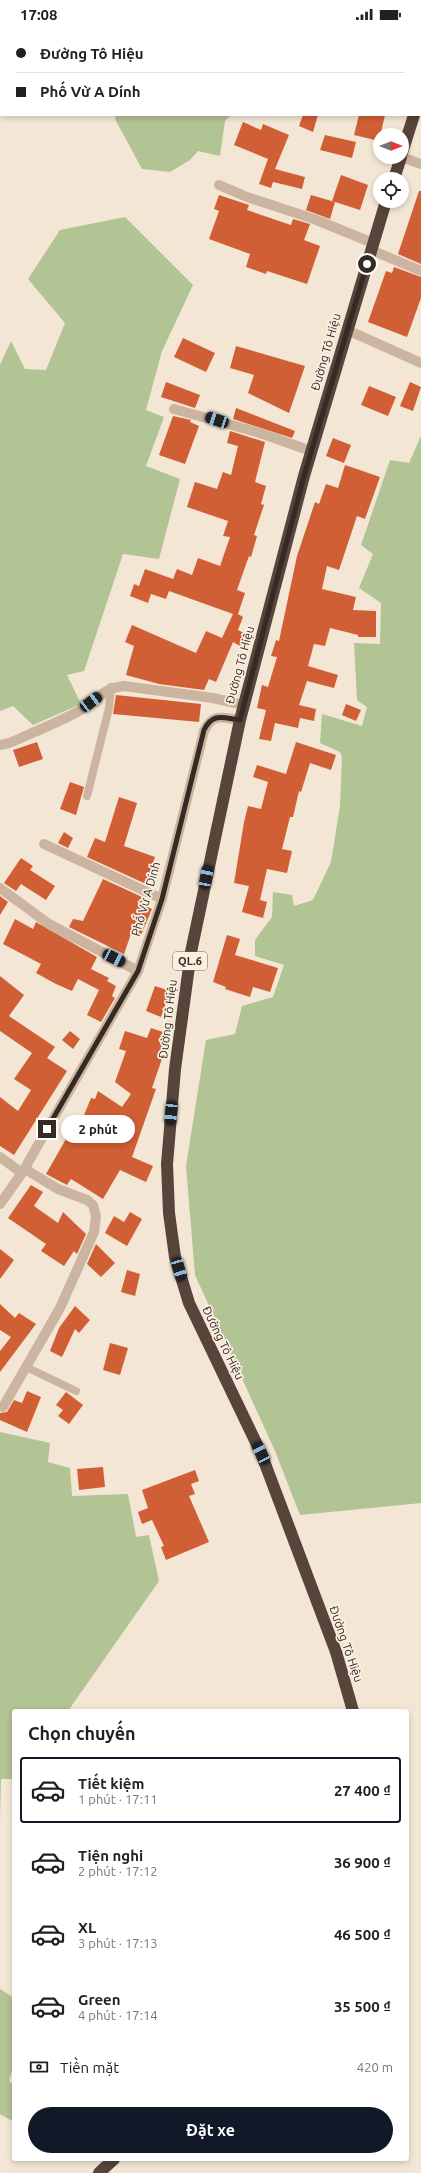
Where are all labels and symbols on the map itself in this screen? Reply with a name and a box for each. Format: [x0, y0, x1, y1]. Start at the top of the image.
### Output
north arrow [373, 128, 409, 164]
route start [358, 255, 376, 273]
street label: Đường Tô Hiệu [308, 312, 344, 392]
car [204, 410, 230, 430]
street label: Đường Tô Hiệu [223, 625, 257, 705]
car [78, 690, 104, 714]
street label: Phố Vừ A Dính [128, 860, 162, 938]
car [198, 864, 214, 890]
car [101, 947, 127, 969]
road number: QL.6 [173, 952, 207, 970]
street label: Đường Tô Hiệu [156, 978, 180, 1060]
car [164, 1101, 178, 1125]
callout: 2 phút [61, 1115, 135, 1143]
route end [38, 1120, 56, 1138]
car [170, 1256, 188, 1282]
street label: Đường Tô Hiệu [199, 1304, 247, 1382]
car [250, 1440, 272, 1466]
street label: Đường Tô Hiệu [326, 1604, 366, 1684]

